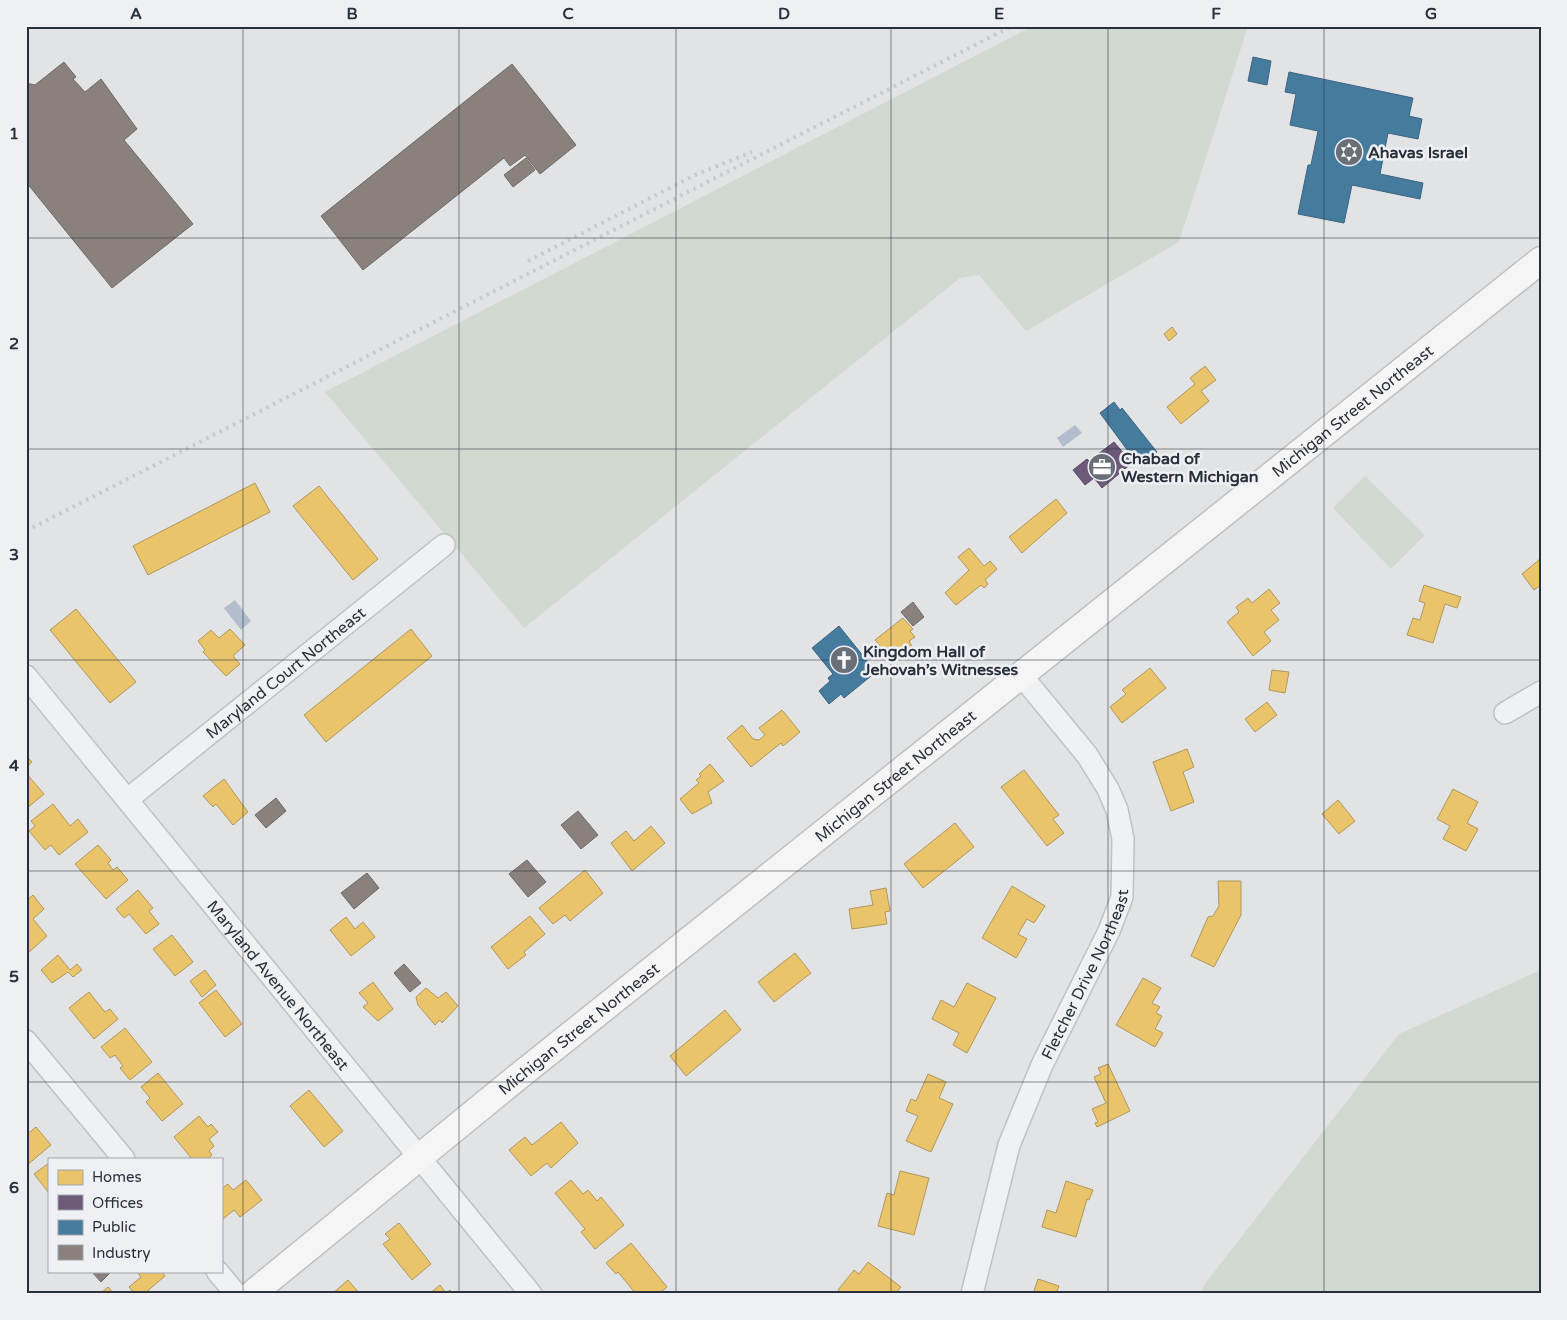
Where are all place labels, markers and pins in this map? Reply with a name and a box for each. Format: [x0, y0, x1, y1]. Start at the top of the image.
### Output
synagogue icon: Ahavas Israel [1334, 137, 1364, 167]
place label: Ahavas Israel [1368, 143, 1468, 163]
place label: Chabad of Western Michigan [1121, 449, 1259, 487]
office icon: Chabad of Western Michigan [1087, 452, 1117, 482]
place label: Kingdom Hall of Jehovah’s Witnesses [862, 642, 1018, 680]
church icon: Kingdom Hall of Jehovah’s Witnesses [829, 645, 859, 675]

